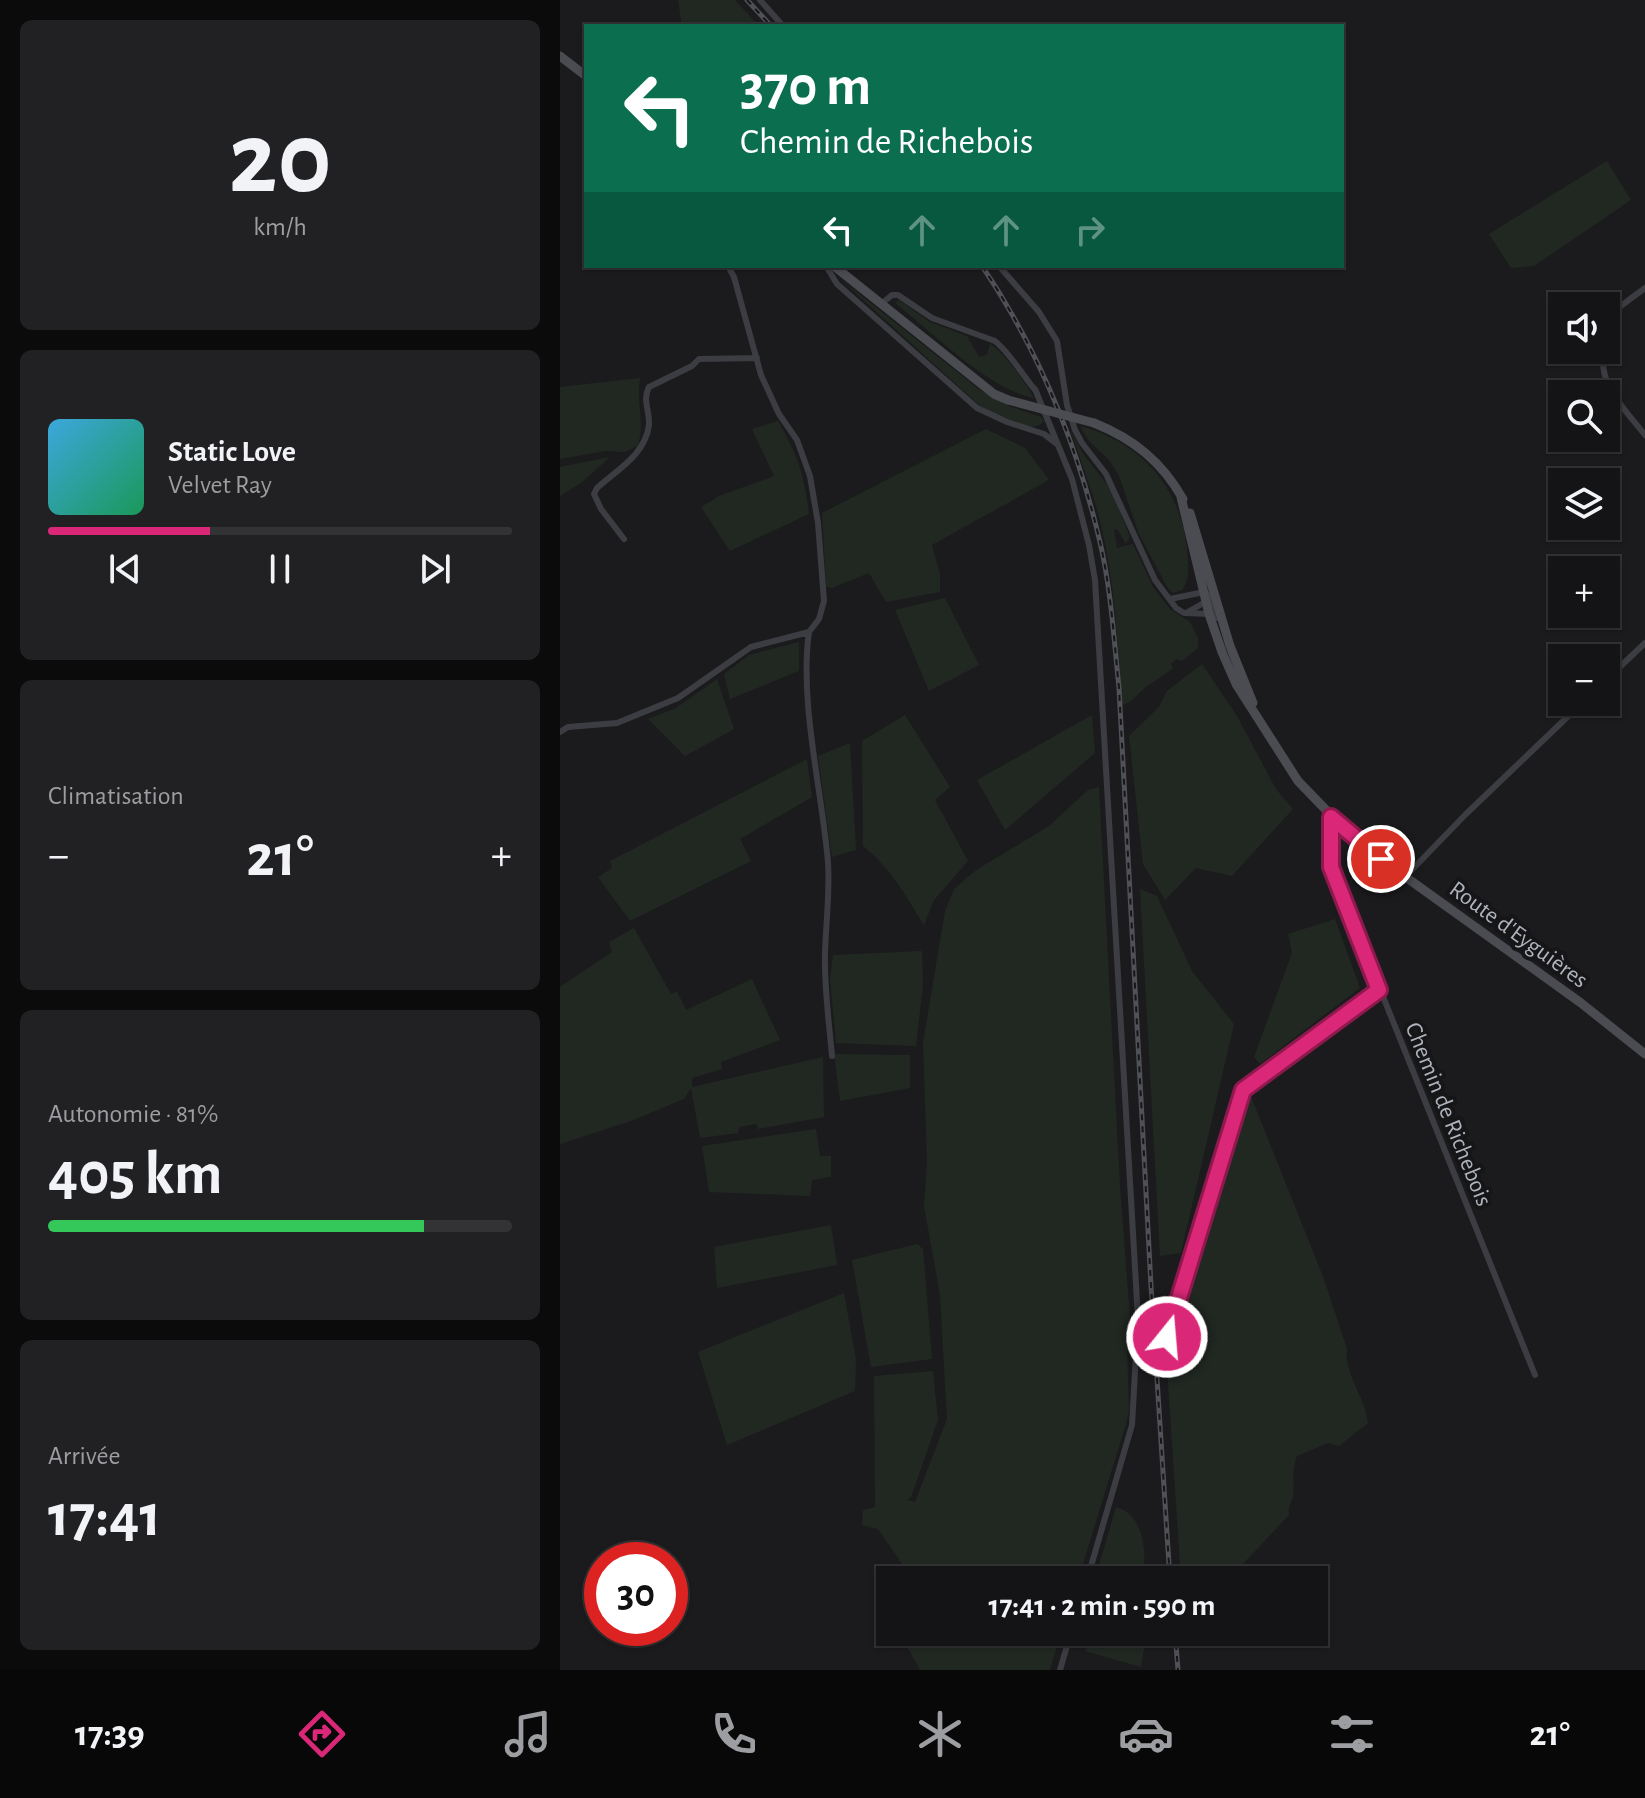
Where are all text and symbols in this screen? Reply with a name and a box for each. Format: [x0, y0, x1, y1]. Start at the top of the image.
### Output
icon: left [608, 56, 712, 160]
text: 370 m [740, 59, 871, 115]
text: 20 [228, 108, 332, 212]
text: Chemin de Richebois [740, 124, 1033, 160]
icon: left [816, 208, 860, 252]
icon: ahead [900, 208, 944, 252]
icon: ahead [984, 208, 1028, 252]
icon: right [1068, 208, 1112, 252]
text: km/h [253, 214, 307, 240]
map controls [1548, 292, 1620, 716]
button: sound [1548, 292, 1620, 364]
button: search [1548, 380, 1620, 452]
text: Static Love [168, 437, 296, 467]
button: layers [1548, 468, 1620, 540]
text: Velvet Ray [168, 472, 272, 498]
icon: previous [103, 547, 147, 591]
icon: pause [258, 547, 302, 591]
icon: next [413, 547, 457, 591]
button: + [1548, 556, 1620, 628]
button: − [1548, 644, 1620, 716]
text: Climatisation [48, 783, 184, 809]
pin [1347, 825, 1415, 893]
text: 21° [246, 827, 314, 887]
text: − [48, 834, 69, 878]
text: + [491, 834, 512, 878]
icon: arrive [1359, 837, 1403, 881]
street label: Route d'Eyguières [1445, 877, 1592, 993]
street label: Chemin de Richebois [1400, 1019, 1496, 1210]
text: Autonomie · 81% [48, 1101, 218, 1127]
text: 405 km [48, 1145, 223, 1205]
position arrow [1125, 1295, 1209, 1379]
text: Arrivée [48, 1443, 120, 1469]
text: 17:41 [48, 1487, 161, 1547]
speed limit sign: 30 [584, 1542, 688, 1646]
text: 17:41 · 2 min · 590 m [989, 1591, 1215, 1621]
icon: directions [294, 1706, 350, 1762]
icon: music [500, 1706, 556, 1762]
icon: phone [706, 1706, 762, 1762]
icon: climate [912, 1706, 968, 1762]
icon: car [1118, 1706, 1174, 1762]
icon: filters [1324, 1706, 1380, 1762]
text: 17:39 [75, 1716, 145, 1752]
text: 21° [1530, 1716, 1570, 1752]

